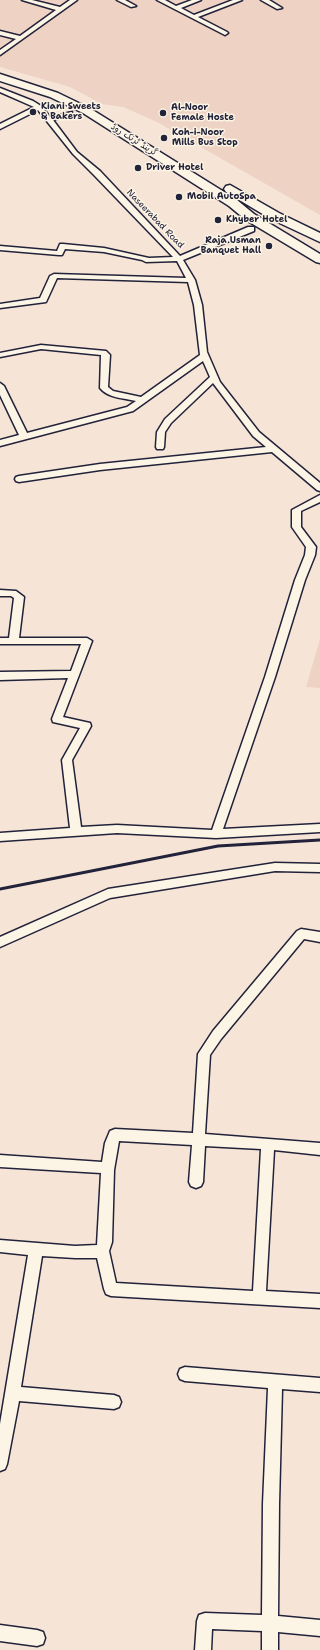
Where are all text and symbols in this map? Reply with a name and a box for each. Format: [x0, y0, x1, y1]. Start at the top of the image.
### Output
place label: Kiani Sweets & Bakers [41, 102, 101, 123]
place label: Al-Noor Female Hoste [171, 103, 234, 124]
marker: Kiani Sweets & Bakers [28, 107, 38, 117]
marker: Al-Noor Female Hoste [158, 108, 168, 118]
street label: گرینڈ ٹرنک روڈ [109, 121, 159, 159]
place label: Koh-i-Noor Mills Bus Stop [172, 128, 238, 149]
marker: Koh-i-Noor Mills Bus Stop [159, 133, 169, 143]
marker: Driver Hotel [133, 163, 143, 173]
place label: Driver Hotel [146, 163, 203, 173]
street label: Naseerabad Road [124, 187, 186, 251]
marker: Mobil AutoSpa [174, 192, 184, 202]
place label: Mobil AutoSpa [187, 192, 256, 202]
marker: Khyber Hotel [213, 215, 223, 225]
place label: Khyber Hotel [226, 215, 287, 225]
place label: Raja Usman Banquet Hall [201, 236, 261, 257]
marker: Raja Usman Banquet Hall [264, 241, 274, 251]

